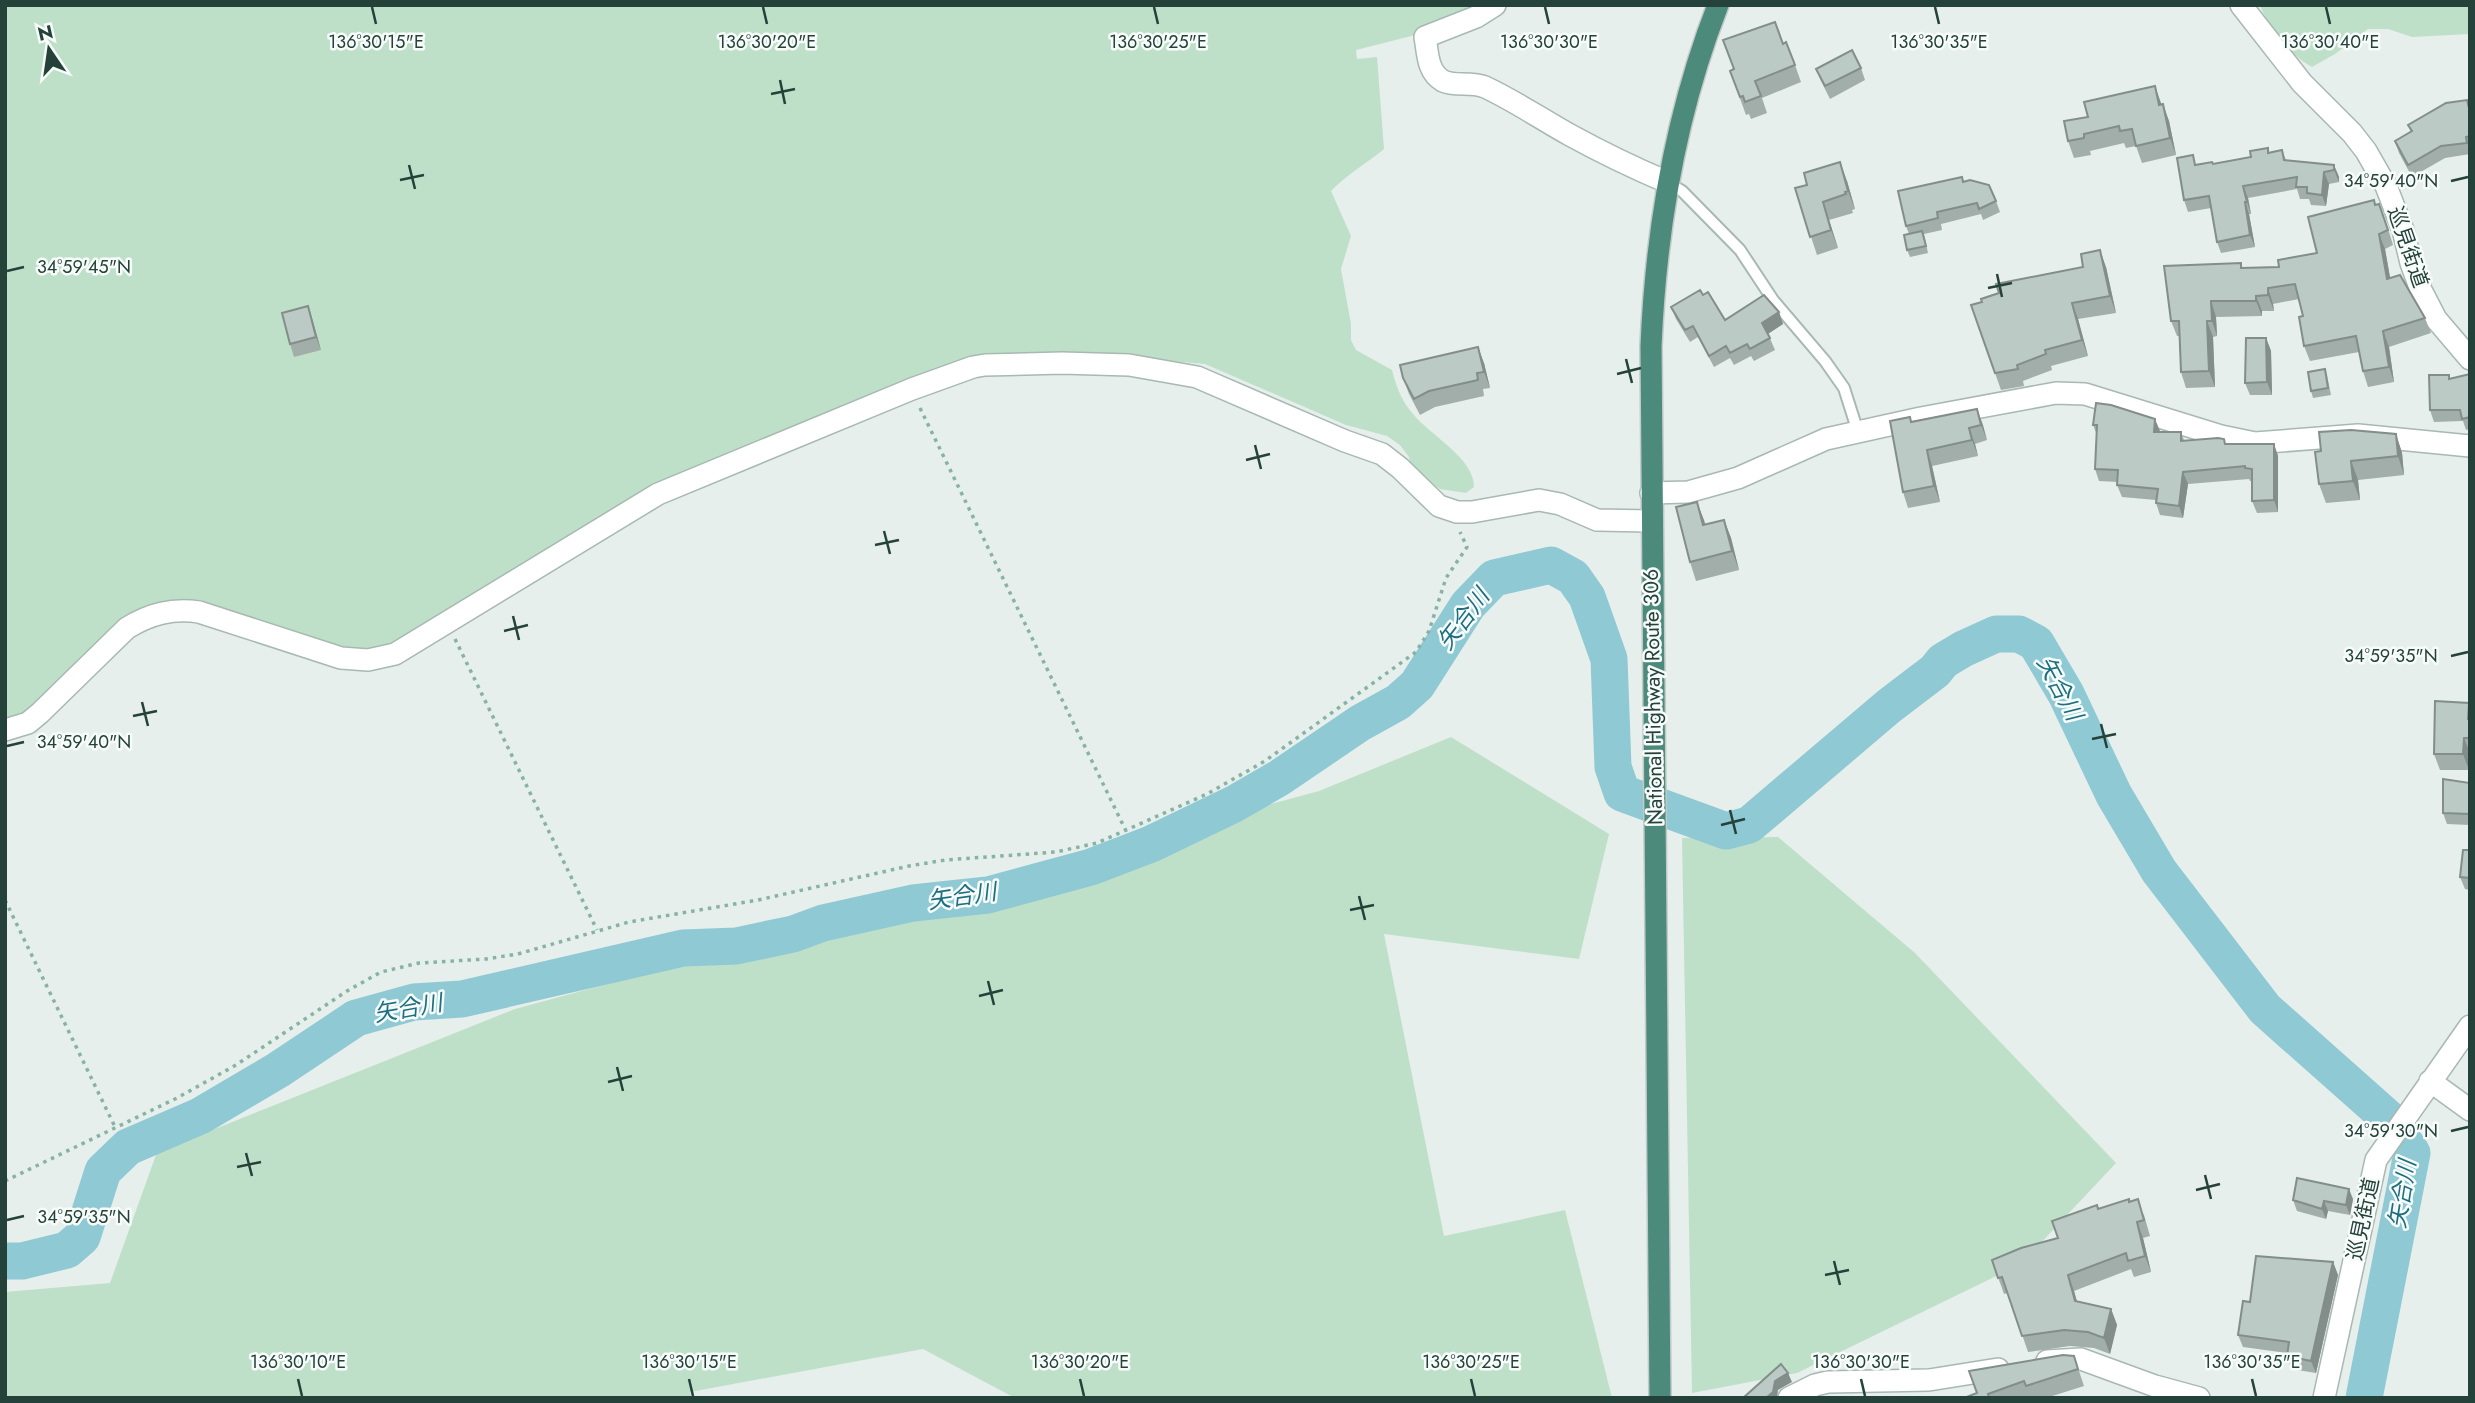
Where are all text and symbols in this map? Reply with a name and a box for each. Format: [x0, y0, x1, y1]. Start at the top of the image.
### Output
north arrow [14, 14, 84, 84]
text: N [35, 18, 56, 48]
text: 136°30'15"E [328, 29, 424, 55]
text: 136°30'20"E [718, 29, 816, 55]
text: 136°30'25"E [1109, 29, 1207, 55]
text: 136°30'30"E [1500, 29, 1598, 55]
text: 136°30'35"E [1890, 29, 1988, 55]
text: 136°30'40"E [2281, 29, 2379, 55]
text: 34°59'40"N [2344, 168, 2438, 194]
street label: 巡見街道 [2380, 202, 2436, 292]
text: 34°59'45"N [37, 254, 131, 280]
street label: National Highway Route 306 [1636, 569, 1670, 825]
water label: 矢合川 [1429, 579, 1499, 657]
text: 34°59'35"N [2344, 643, 2438, 669]
water label: 矢合川 [2029, 650, 2093, 729]
text: 34°59'40"N [37, 729, 131, 755]
water label: 矢合川 [925, 874, 1002, 918]
water label: 矢合川 [371, 985, 448, 1031]
text: 34°59'30"N [2344, 1118, 2438, 1144]
water label: 矢合川 [2380, 1154, 2425, 1231]
street label: 巡見街道 [2340, 1175, 2386, 1263]
text: 34°59'35"N [37, 1204, 131, 1230]
text: 136°30'10"E [250, 1349, 346, 1375]
text: 136°30'15"E [641, 1349, 737, 1375]
text: 136°30'20"E [1031, 1349, 1129, 1375]
text: 136°30'25"E [1422, 1349, 1520, 1375]
text: 136°30'30"E [1812, 1349, 1910, 1375]
text: 136°30'35"E [2203, 1349, 2301, 1375]

